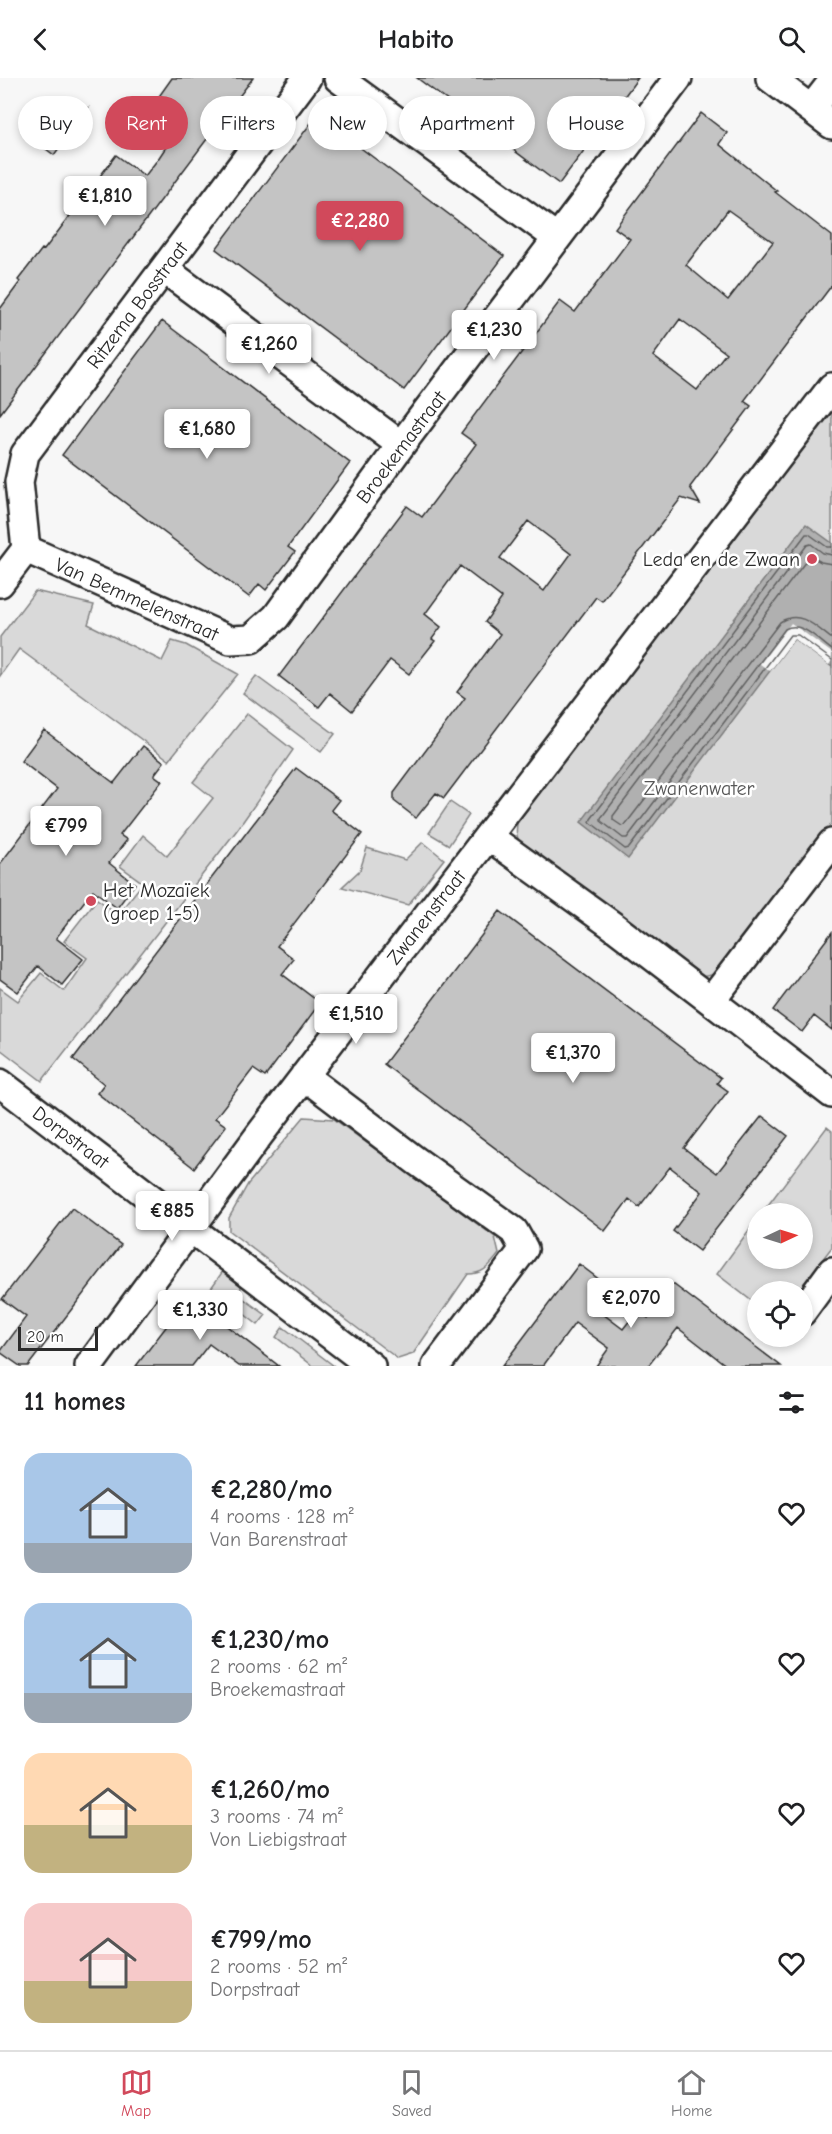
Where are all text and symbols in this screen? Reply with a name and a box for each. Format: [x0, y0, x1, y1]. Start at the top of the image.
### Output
icon: back [24, 23, 57, 56]
icon: search [775, 23, 808, 56]
text: Habito [378, 24, 454, 55]
chip: Buy [18, 96, 93, 150]
chip: Rent [105, 96, 188, 150]
chip: Filters [200, 96, 296, 150]
chip: New [308, 96, 387, 150]
chip: Apartment [399, 96, 535, 150]
chip: House [547, 96, 645, 150]
pin: €1,810 [56, 176, 154, 227]
text: €1,810 [78, 184, 133, 207]
pin: €2,280 [311, 201, 409, 252]
text: €2,280 [330, 209, 390, 232]
street label: Ritzema Bosstraat [82, 236, 193, 373]
pin: €1,230 [445, 310, 543, 361]
text: €1,230 [466, 318, 522, 341]
pin: €1,260 [220, 324, 318, 375]
text: €1,260 [240, 332, 298, 355]
street label: Broekemastraat [352, 386, 452, 508]
pin: €1,680 [158, 409, 256, 460]
text: €1,680 [178, 417, 236, 440]
place label: Leda en de Zwaan [643, 548, 800, 571]
marker: Leda en de Zwaan [805, 552, 819, 566]
street label: Van Bemmelenstraat [51, 553, 223, 646]
park label: Zwanenwater [644, 777, 754, 800]
pin: €799 [30, 806, 102, 857]
text: €799 [44, 814, 88, 837]
street label: Zwanenstraat [382, 864, 471, 969]
place label: Het Mozaïek (groep 1-5) [103, 879, 210, 925]
marker: Het Mozaïek (groep 1-5) [84, 894, 98, 908]
pin: €1,510 [307, 994, 405, 1045]
text: €1,510 [328, 1002, 384, 1025]
pin: €1,370 [524, 1033, 622, 1084]
text: €1,370 [545, 1041, 601, 1064]
street label: Dorpstraat [28, 1101, 114, 1174]
pin: €885 [136, 1191, 208, 1242]
text: €885 [150, 1199, 194, 1222]
north arrow [747, 1203, 813, 1269]
map controls [747, 1203, 813, 1347]
pin: €2,070 [582, 1278, 680, 1329]
button: locate [747, 1281, 813, 1347]
text: €2,070 [601, 1286, 661, 1309]
pin: €1,330 [151, 1290, 249, 1341]
text: €1,330 [172, 1298, 228, 1321]
scale bar [18, 1324, 98, 1352]
text: 20 m [27, 1328, 64, 1346]
icon: filters [775, 1386, 808, 1419]
text: 11 homes [24, 1387, 125, 1417]
text: €2,280/mo [210, 1475, 333, 1505]
icon: home [72, 1477, 144, 1549]
icon: heart [775, 1497, 808, 1530]
text: 4 rooms · 128 m² [210, 1505, 354, 1528]
text: Van Barenstraat [210, 1528, 347, 1551]
text: €1,230/mo [210, 1625, 329, 1655]
icon: home [72, 1627, 144, 1699]
icon: heart [775, 1647, 808, 1680]
text: 2 rooms · 62 m² [210, 1655, 347, 1678]
text: Broekemastraat [210, 1678, 345, 1701]
text: €1,260/mo [210, 1775, 330, 1805]
icon: home [72, 1777, 144, 1849]
icon: heart [775, 1797, 808, 1830]
text: 3 rooms · 74 m² [210, 1805, 343, 1828]
text: Von Liebigstraat [210, 1828, 346, 1851]
text: €799/mo [210, 1925, 312, 1955]
icon: home [72, 1927, 144, 1999]
icon: heart [775, 1947, 808, 1980]
text: 2 rooms · 52 m² [210, 1955, 347, 1978]
text: Dorpstraat [210, 1978, 300, 2001]
tab: Map [120, 2066, 153, 2120]
tab: Saved [392, 2066, 432, 2120]
tab: Home [671, 2066, 712, 2120]

